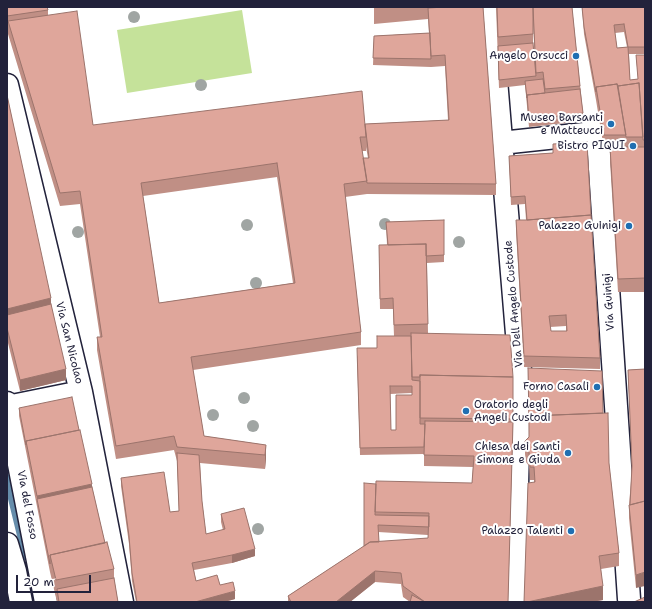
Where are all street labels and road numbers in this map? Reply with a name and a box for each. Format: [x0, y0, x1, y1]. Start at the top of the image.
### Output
street label: Via Dell Angelo Custode [502, 240, 526, 368]
street label: Via Guinigi [600, 273, 618, 331]
street label: Via San Nicolao [52, 301, 86, 385]
street label: Via del Fosso [14, 469, 40, 541]

